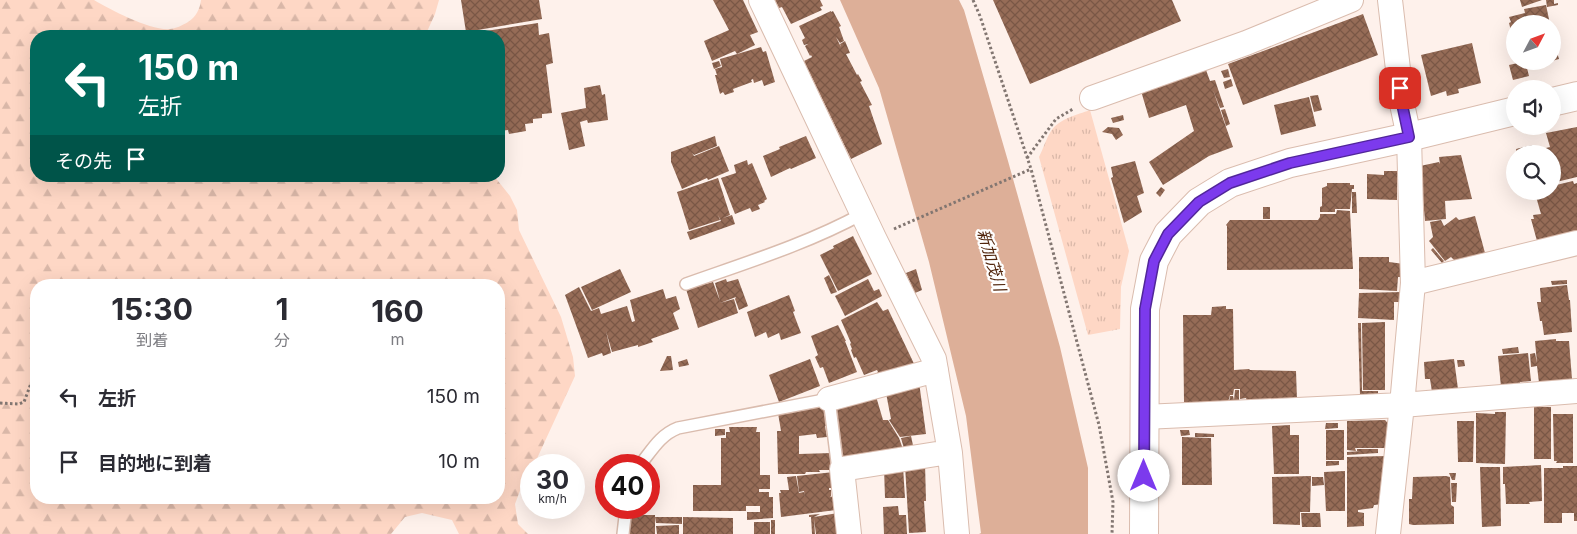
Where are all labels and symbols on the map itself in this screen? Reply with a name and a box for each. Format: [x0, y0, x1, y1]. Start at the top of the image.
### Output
north arrow [1506, 15, 1561, 70]
pin [1379, 67, 1421, 109]
water label: 新加茂川 [974, 226, 1011, 295]
position arrow [1117, 449, 1169, 501]
speed limit sign: 40 [595, 454, 660, 519]

